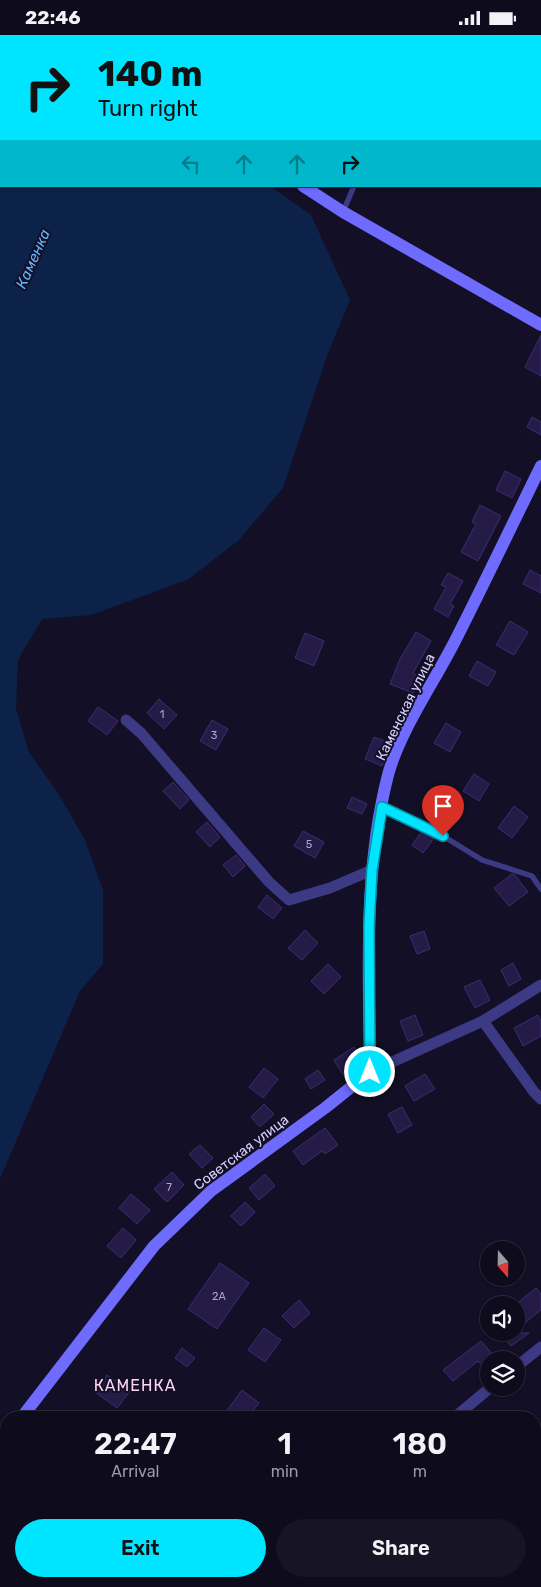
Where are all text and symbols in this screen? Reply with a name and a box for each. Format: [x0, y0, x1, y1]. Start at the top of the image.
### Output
text: 22:46 [25, 6, 81, 29]
text: 140 m [98, 53, 203, 95]
icon: right [15, 55, 80, 120]
text: Turn right [98, 95, 198, 122]
icon: left [177, 150, 205, 178]
icon: ahead [230, 150, 258, 178]
icon: ahead [283, 150, 311, 178]
icon: right [336, 150, 364, 178]
water label: Каменка [12, 226, 54, 291]
street label: Каменская улица [372, 651, 439, 763]
house number: 1 [160, 708, 164, 721]
house number: 3 [211, 729, 218, 742]
pin [422, 785, 464, 836]
icon: arrive [429, 792, 457, 820]
house number: 5 [306, 838, 313, 851]
position arrow [343, 1045, 395, 1097]
street label: Советская улица [190, 1111, 292, 1194]
house number: 7 [166, 1181, 172, 1194]
north arrow [480, 1241, 525, 1286]
map controls [480, 1241, 525, 1396]
house number: 2А [212, 1290, 227, 1303]
button: sound [480, 1296, 525, 1341]
button: layers [480, 1351, 525, 1396]
district label: КАМЕНКА [94, 1376, 176, 1395]
text: 22:47 [94, 1426, 177, 1462]
text: 1 [277, 1426, 292, 1462]
text: 180 [393, 1426, 447, 1462]
text: Arrival [111, 1462, 159, 1481]
text: min [271, 1462, 299, 1481]
text: m [413, 1462, 427, 1481]
button: Exit [15, 1519, 266, 1577]
button: Share [276, 1519, 526, 1577]

